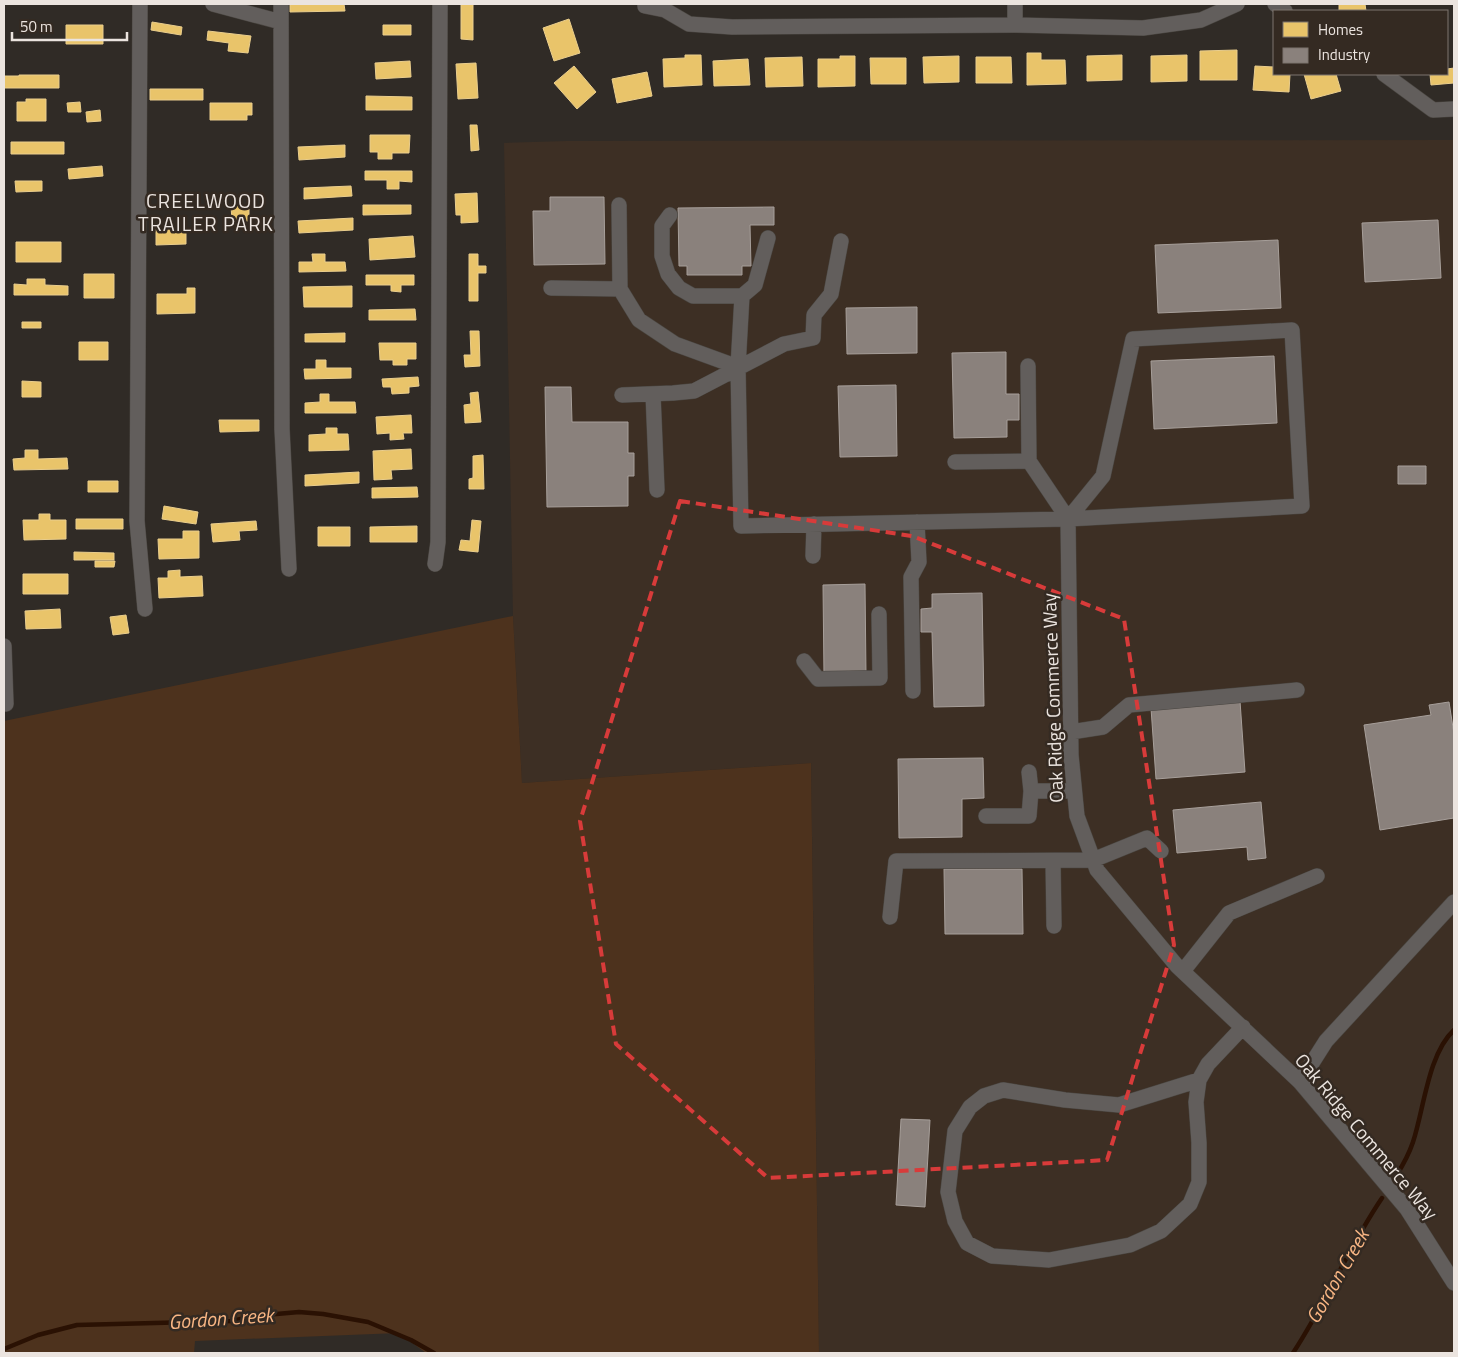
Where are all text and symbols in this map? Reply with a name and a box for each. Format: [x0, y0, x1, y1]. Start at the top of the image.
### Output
scale bar [12, 10, 128, 42]
legend [1273, 10, 1448, 75]
text: 50 m [20, 15, 53, 38]
text: Homes [1318, 18, 1363, 41]
text: Industry [1318, 43, 1370, 66]
district label: CREELWOOD TRAILER PARK [138, 185, 274, 239]
street label: Oak Ridge Commerce Way [1034, 593, 1070, 803]
street label: Oak Ridge Commerce Way [1288, 1046, 1446, 1226]
water label: Gordon Creek [1297, 1221, 1378, 1329]
water label: Gordon Creek [167, 1299, 277, 1337]

